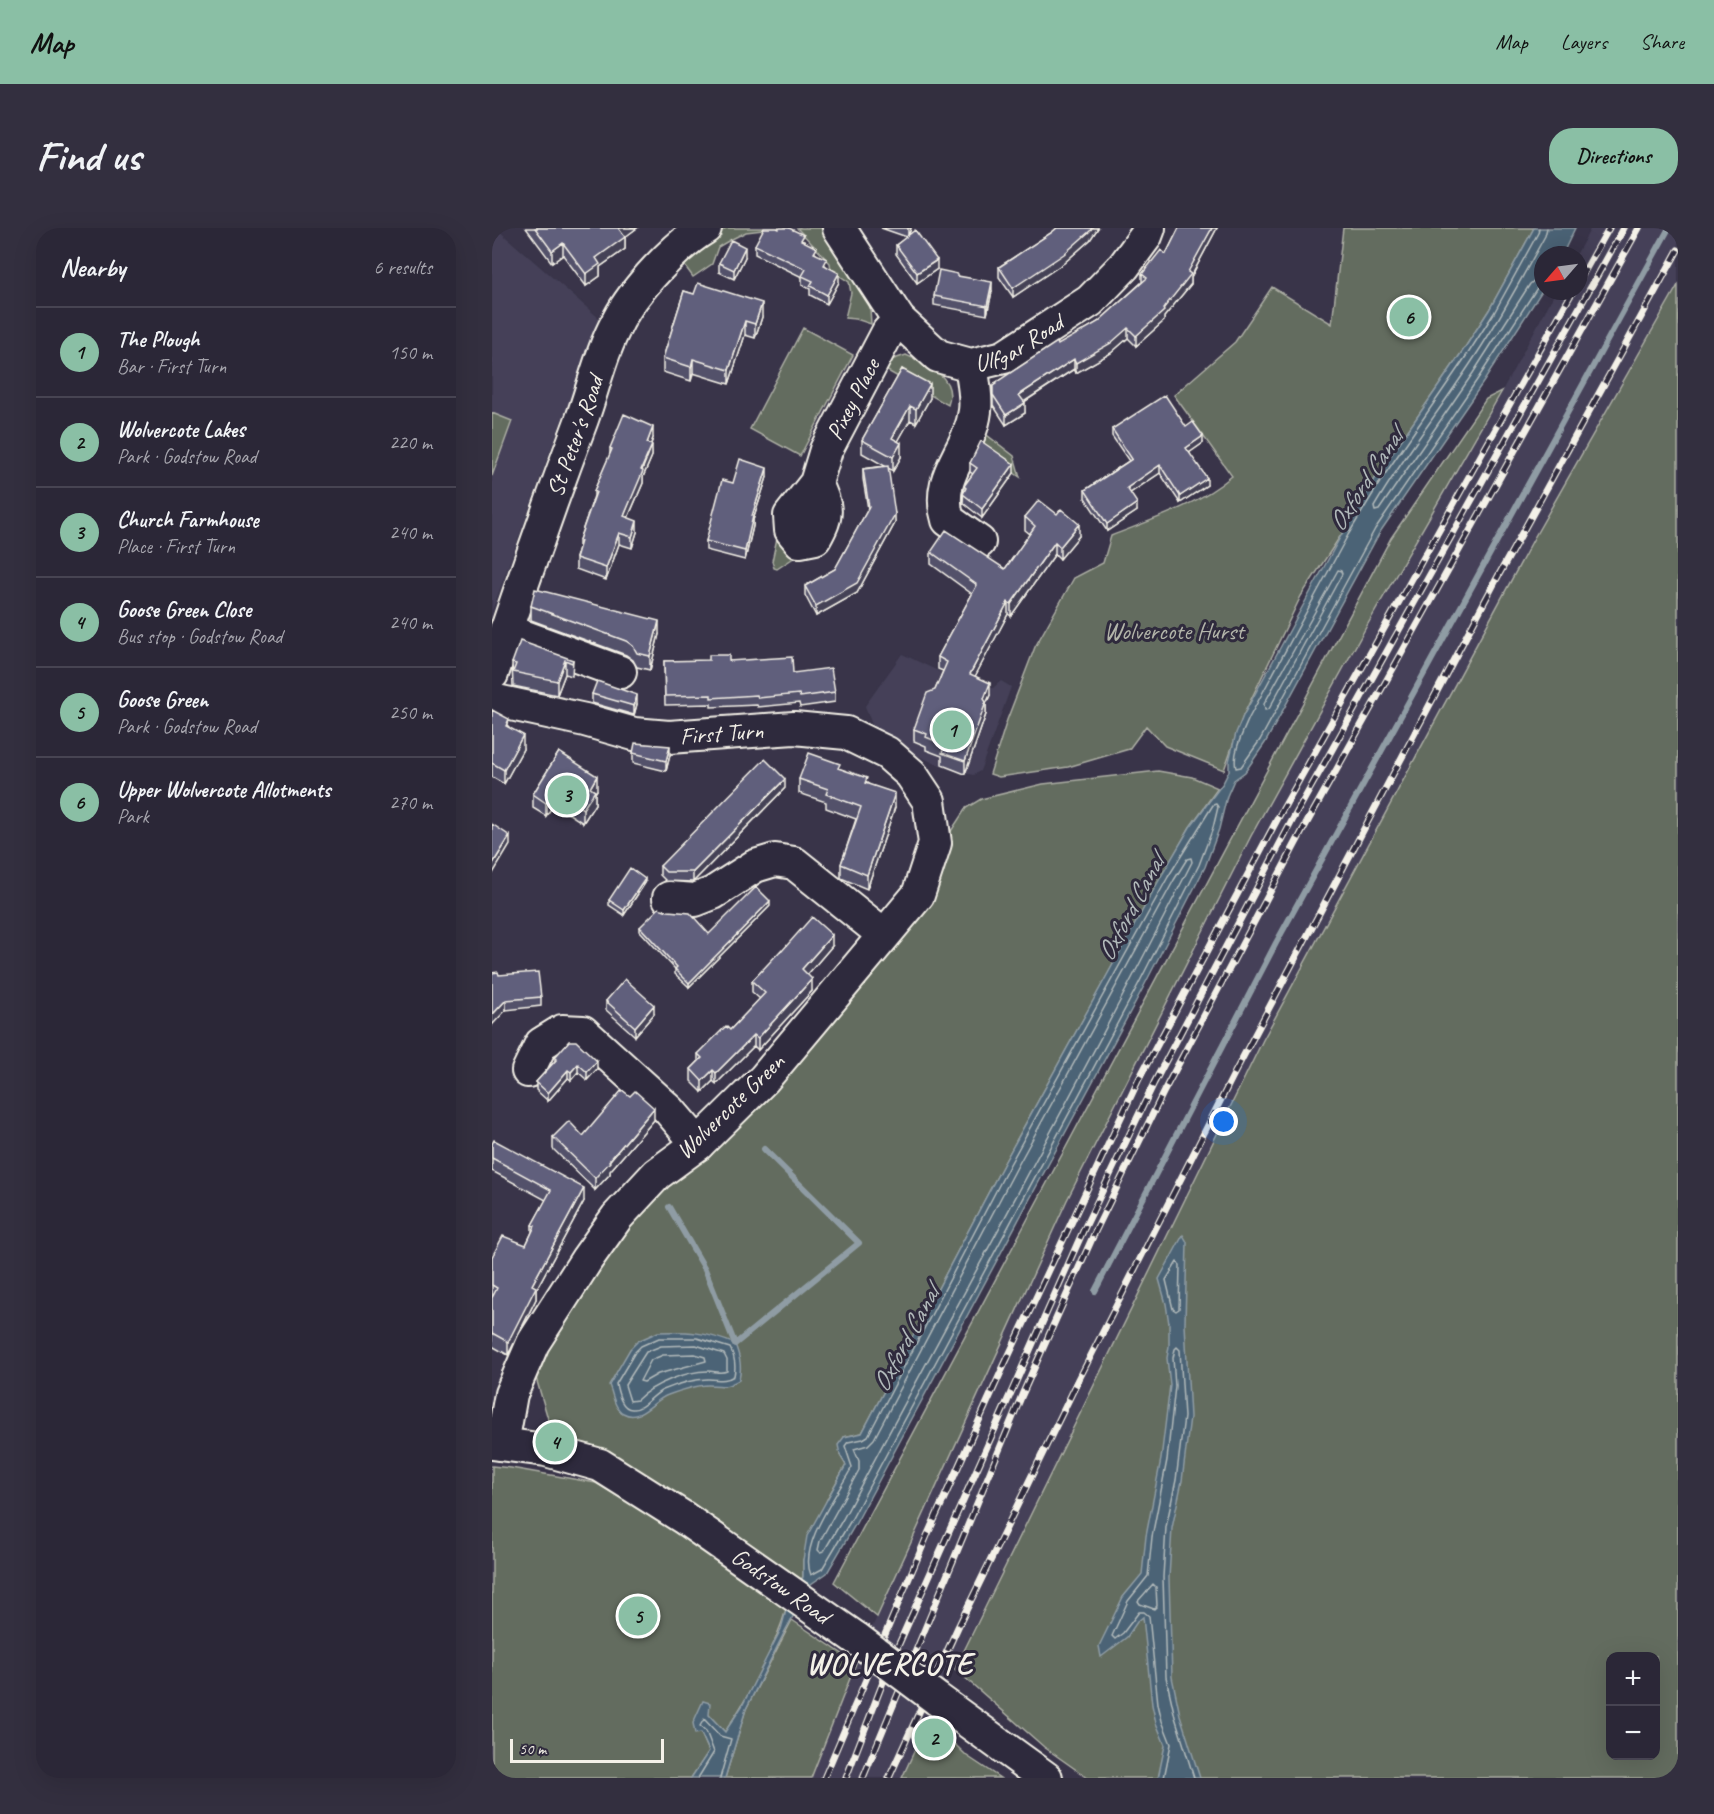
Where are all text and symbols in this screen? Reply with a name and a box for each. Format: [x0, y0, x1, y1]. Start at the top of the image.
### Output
text: Map [30, 25, 73, 60]
text: Map [1495, 29, 1528, 55]
text: Layers [1561, 29, 1607, 55]
text: Share [1640, 29, 1684, 55]
button: Directions [1549, 128, 1678, 184]
text: Find us [36, 130, 141, 183]
north arrow [1534, 246, 1588, 300]
text: Nearby [60, 251, 125, 284]
text: 6 results [373, 255, 432, 280]
pin: 6 [1390, 294, 1428, 340]
street label: Ulfgar Road [972, 306, 1072, 379]
text: The Plough [117, 326, 199, 354]
text: 1 [75, 340, 84, 365]
text: 150 m [389, 340, 432, 365]
street label: Pixey Place [819, 352, 887, 445]
text: Bar · First Turn [117, 354, 226, 379]
street label: St Peter's Road [540, 369, 611, 501]
text: Wolvercote Lakes [117, 416, 245, 444]
water label: Oxford Canal [1320, 416, 1415, 537]
text: 2 [75, 430, 84, 455]
text: 220 m [389, 430, 432, 455]
text: Park · Godstow Road [117, 444, 257, 469]
text: Church Farmhouse [117, 506, 259, 534]
text: 3 [75, 520, 84, 545]
text: 240 m [389, 520, 432, 545]
text: Place · First Turn [117, 534, 235, 559]
text: Goose Green Close [117, 596, 251, 624]
text: 4 [75, 610, 84, 635]
text: 240 m [389, 610, 432, 635]
park label: Wolvercote Hurst [1104, 616, 1246, 646]
text: Bus stop · Godstow Road [117, 624, 282, 649]
text: Goose Green [117, 686, 208, 714]
text: 5 [75, 700, 84, 725]
text: 250 m [389, 700, 432, 725]
pin: 1 [932, 708, 972, 752]
text: Park · Godstow Road [117, 714, 257, 739]
street label: First Turn [679, 715, 765, 751]
pin: 3 [548, 772, 586, 818]
text: Upper Wolvercote Allotments [117, 776, 331, 804]
text: 6 [75, 790, 84, 815]
text: 270 m [389, 790, 432, 815]
text: Park [117, 804, 149, 829]
water label: Oxford Canal [1089, 842, 1176, 967]
street label: Wolvercote Green [669, 1046, 791, 1165]
your location [1209, 1107, 1238, 1136]
water label: Oxford Canal [864, 1273, 951, 1398]
pin: 4 [536, 1420, 574, 1464]
street label: Godstow Road [726, 1541, 839, 1633]
pin: 5 [618, 1594, 658, 1638]
district label: WOLVERCOTE [807, 1645, 976, 1683]
map controls [1606, 1652, 1660, 1760]
button: + [1606, 1652, 1660, 1706]
button: − [1606, 1706, 1660, 1760]
pin: 2 [914, 1716, 954, 1760]
scale bar [510, 1736, 664, 1764]
text: 50 m [519, 1739, 546, 1759]

